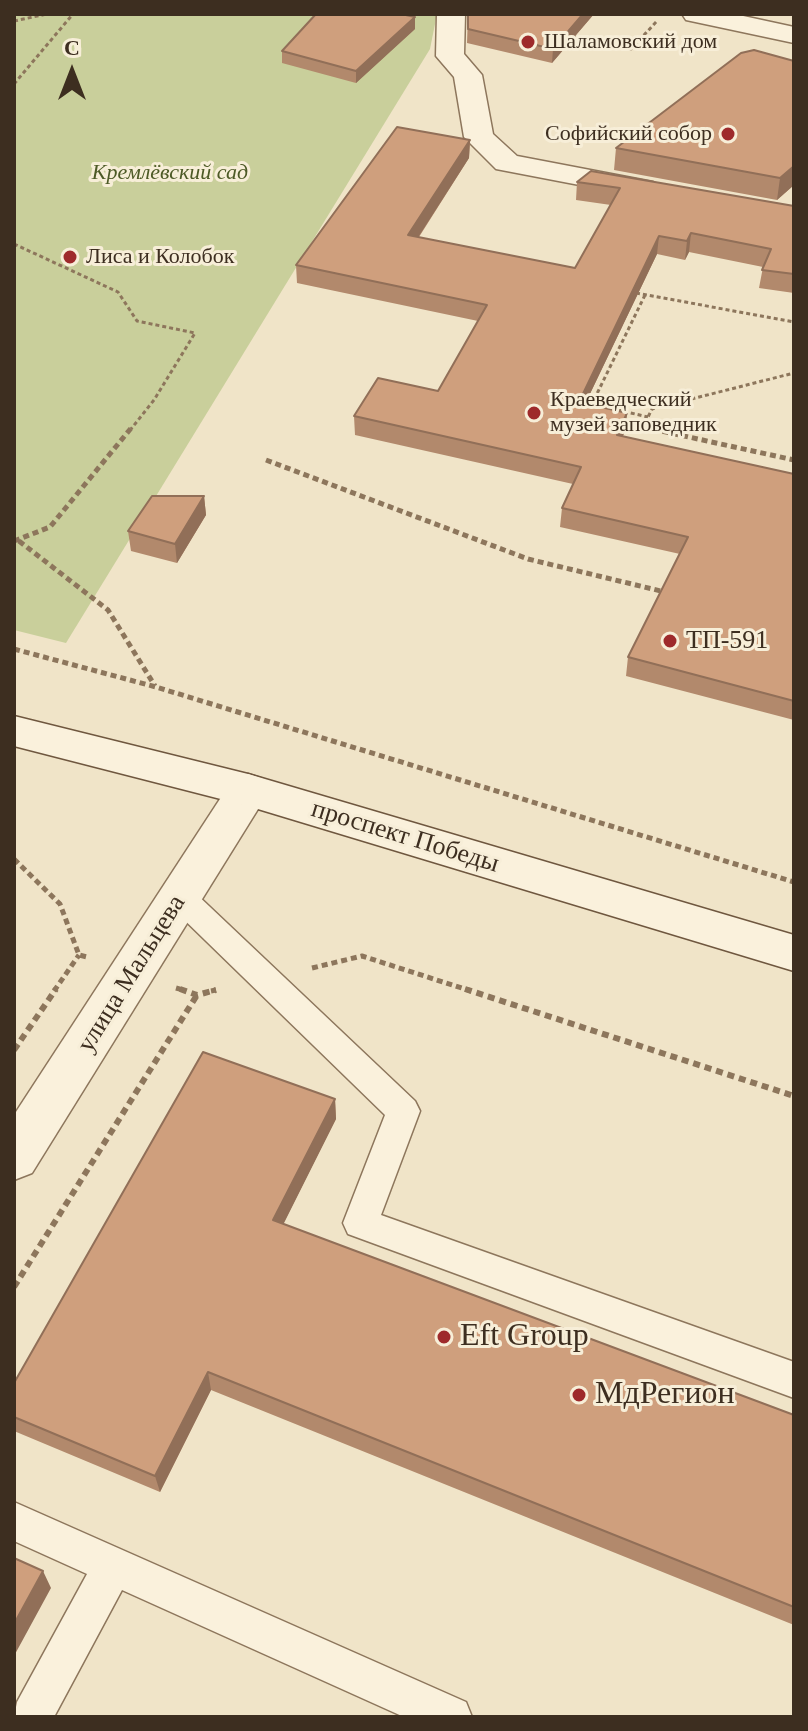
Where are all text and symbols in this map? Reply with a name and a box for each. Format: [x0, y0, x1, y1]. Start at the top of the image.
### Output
place label: Шаламовский дом [544, 29, 717, 55]
north arrow [32, 32, 112, 112]
marker: Шаламовский дом [519, 33, 537, 51]
text: С [64, 35, 80, 60]
place label: Софийский собор [545, 121, 712, 147]
marker: Софийский собор [719, 125, 737, 143]
park label: Кремлёвский сад [92, 160, 248, 186]
place label: Лиса и Колобок [86, 244, 234, 270]
marker: Лиса и Колобок [61, 248, 79, 266]
place label: Краеведческий музей заповедник [550, 387, 717, 438]
marker: Краеведческий музей заповедник [525, 404, 543, 422]
place label: ТП-591 [686, 625, 768, 657]
marker: ТП-591 [661, 632, 679, 650]
street label: проспект Победы [308, 794, 502, 880]
street label: улица Мальцева [71, 890, 193, 1058]
place label: Eft Group [460, 1318, 589, 1356]
marker: Eft Group [435, 1328, 453, 1346]
place label: МдРегион [595, 1376, 735, 1414]
marker: МдРегион [570, 1386, 588, 1404]

